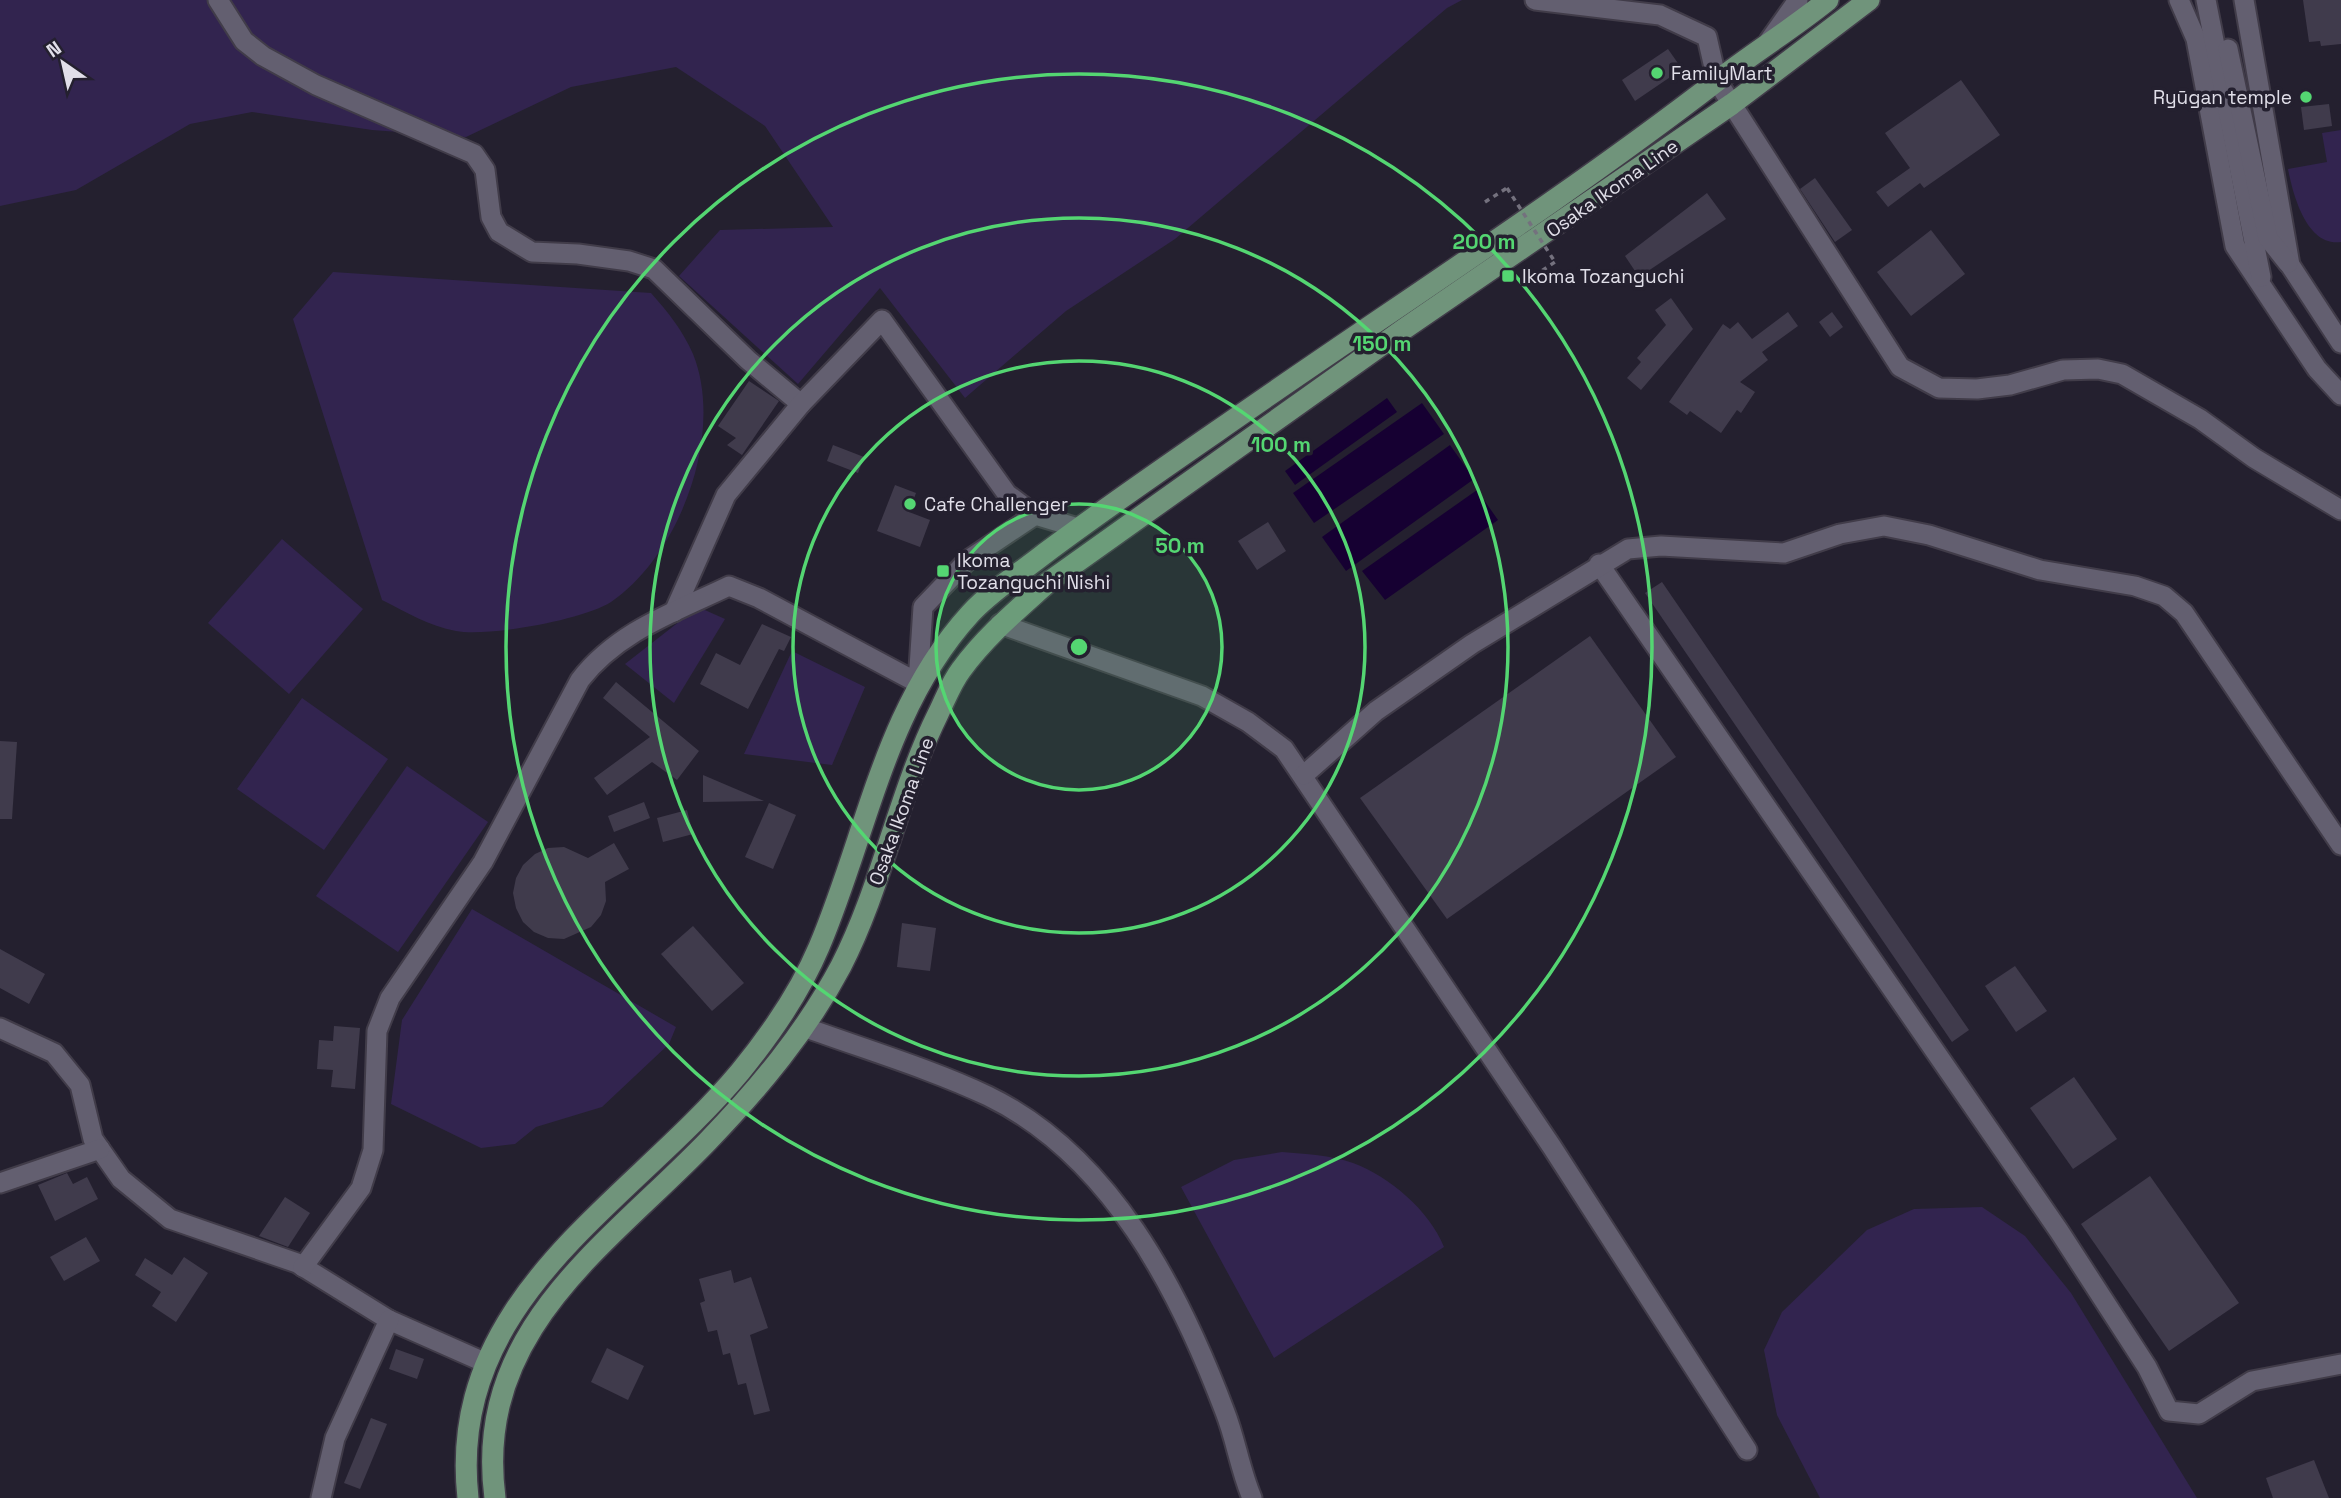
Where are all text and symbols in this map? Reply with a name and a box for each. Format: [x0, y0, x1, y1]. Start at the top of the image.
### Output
north arrow [28, 28, 98, 98]
text: N [42, 35, 66, 63]
place label: FamilyMart [1671, 61, 1773, 86]
marker: FamilyMart [1649, 65, 1665, 81]
place label: Ryūgan temple [2153, 85, 2292, 110]
marker: Ryūgan temple [2298, 89, 2314, 105]
street label: Osaka Ikoma Line [1541, 134, 1683, 243]
text: 200 m [1453, 228, 1515, 255]
place label: Ikoma Tozanguchi [1522, 264, 1684, 289]
marker: Ikoma Tozanguchi [1500, 268, 1516, 284]
text: 150 m [1353, 330, 1411, 357]
text: 100 m [1251, 431, 1311, 458]
place label: Cafe Challenger [924, 492, 1068, 517]
marker: Cafe Challenger [902, 496, 918, 512]
text: 50 m [1155, 532, 1205, 559]
place label: Ikoma Tozanguchi Nishi [957, 548, 1110, 595]
marker: Ikoma Tozanguchi Nishi [935, 563, 951, 579]
centre of rings [1067, 635, 1091, 659]
street label: Osaka Ikoma Line [863, 734, 940, 889]

